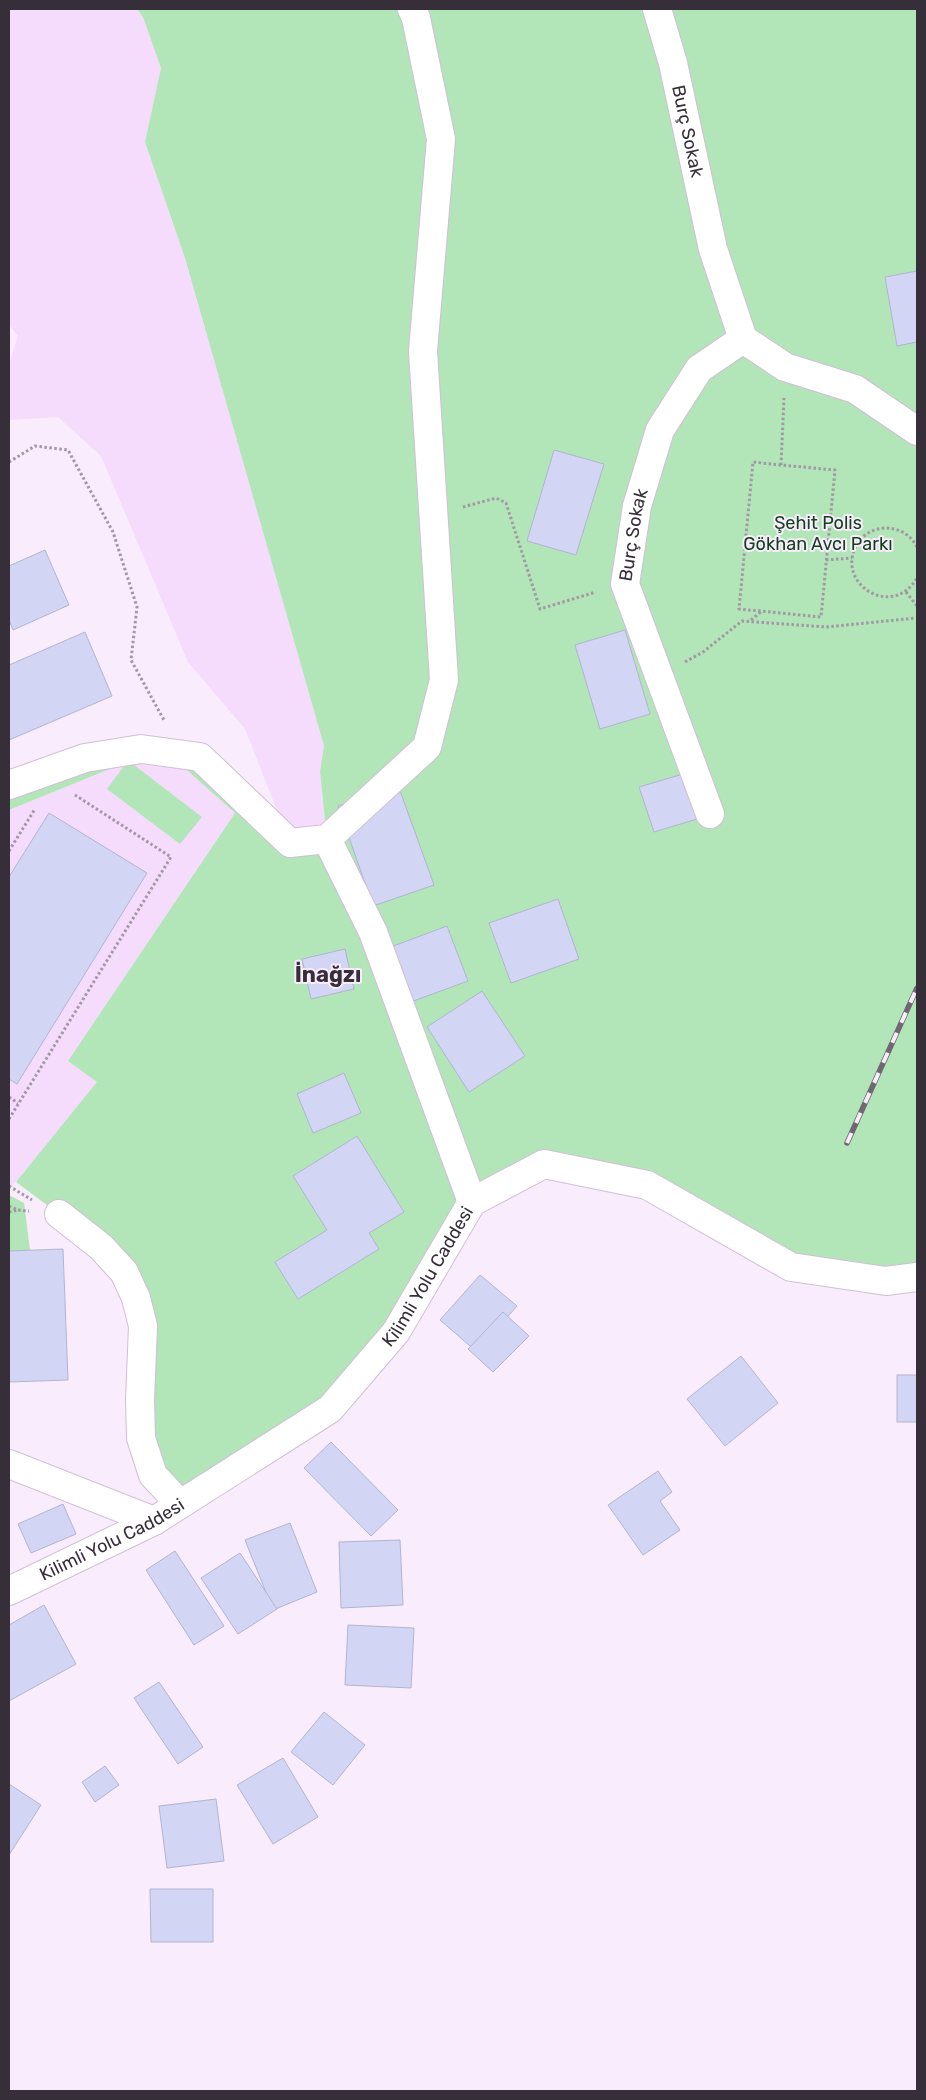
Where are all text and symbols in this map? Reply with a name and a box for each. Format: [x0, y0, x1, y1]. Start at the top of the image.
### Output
street label: Burç Sokak [667, 83, 708, 180]
street label: Burç Sokak [615, 485, 653, 583]
park label: Şehit Polis Gökhan Avcı Parkı [743, 512, 893, 555]
district label: İnağzı [295, 961, 361, 988]
street label: Kilimli Yolu Caddesi [377, 1202, 478, 1351]
street label: Kilimli Yolu Caddesi [36, 1494, 188, 1586]

